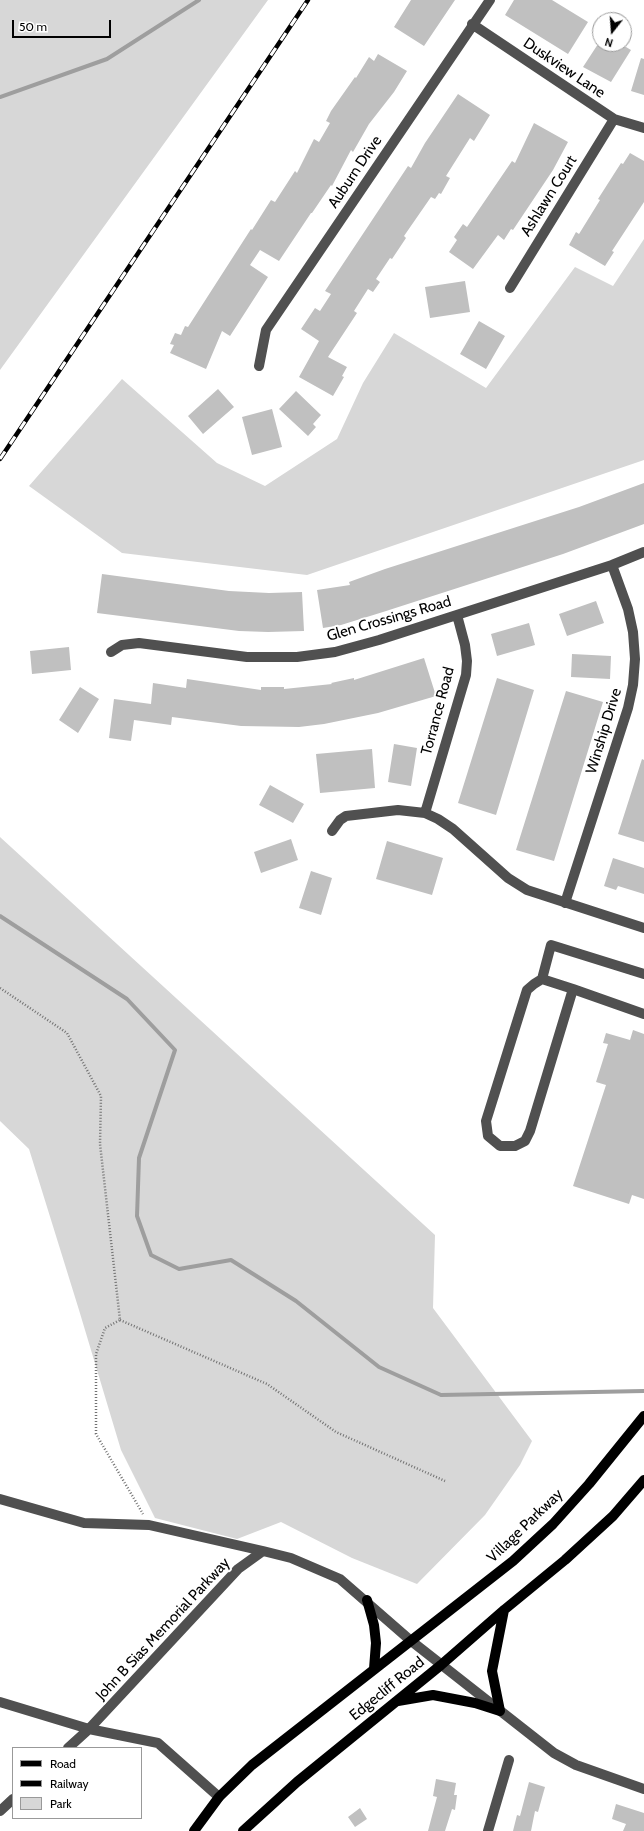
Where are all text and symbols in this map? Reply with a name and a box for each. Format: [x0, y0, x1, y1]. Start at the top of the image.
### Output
scale bar [14, 12, 113, 38]
north arrow [592, 12, 632, 52]
text: 50 m [19, 19, 47, 34]
street label: Duskview Lane [520, 34, 608, 102]
text: N [603, 35, 615, 50]
street label: Auburn Drive [324, 132, 386, 212]
street label: Ashlawn Court [517, 152, 581, 240]
street label: Glen Crossings Road [325, 593, 453, 645]
street label: Torrance Road [418, 665, 458, 757]
street label: Winship Drive [582, 686, 626, 776]
street label: Village Parkway [483, 1485, 567, 1567]
street label: John B Sias Memorial Parkway [92, 1554, 234, 1704]
street label: Edgecliff Road [346, 1653, 428, 1725]
legend [12, 1747, 142, 1819]
text: Road [50, 1756, 76, 1771]
text: Railway [50, 1776, 88, 1791]
text: Park [50, 1796, 72, 1811]

